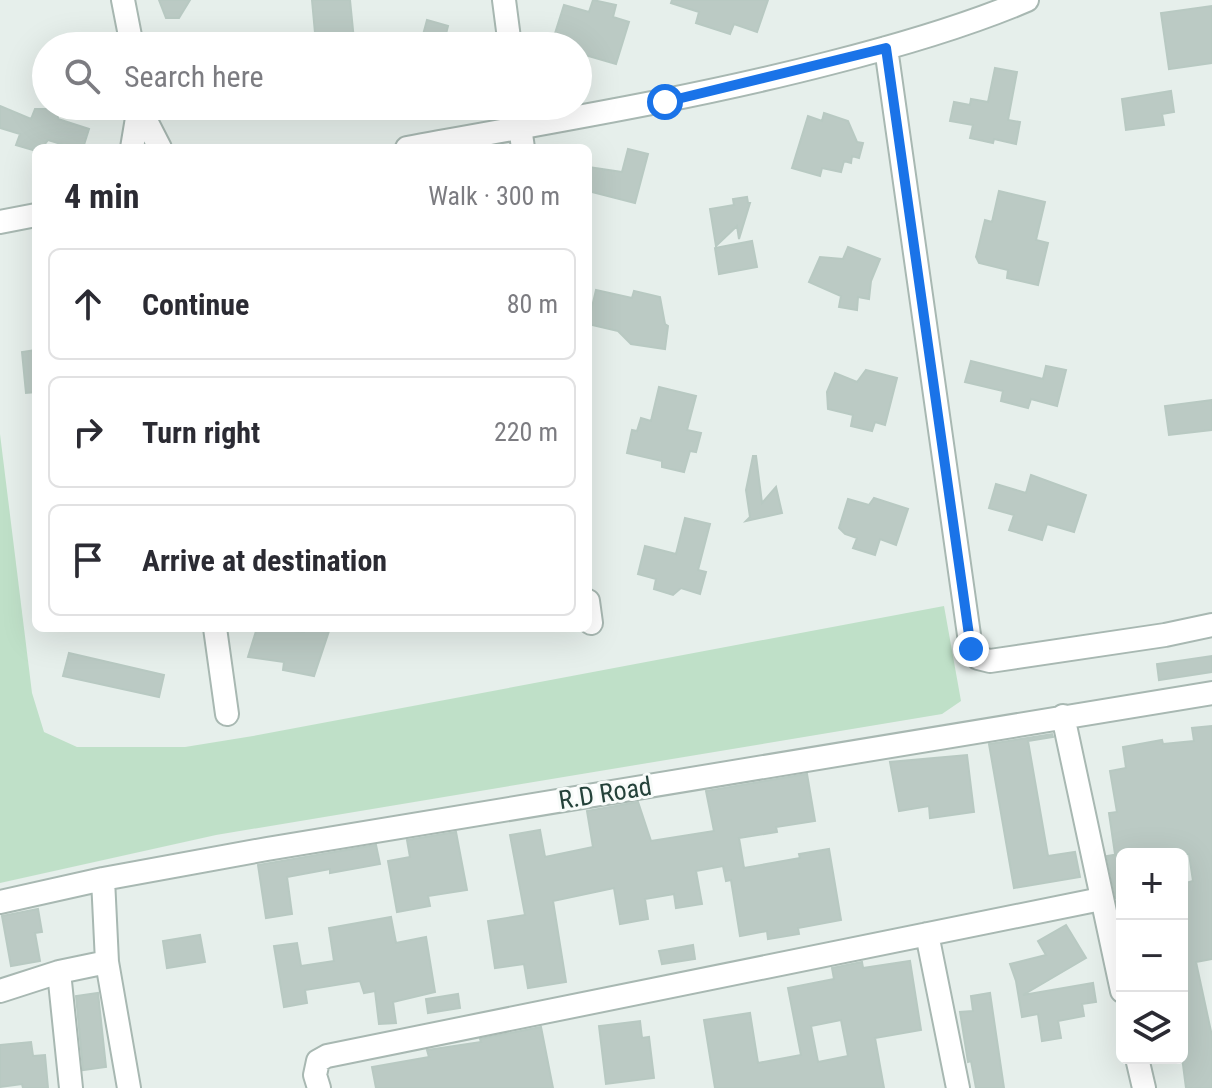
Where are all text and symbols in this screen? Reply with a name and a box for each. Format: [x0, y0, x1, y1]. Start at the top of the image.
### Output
search box [32, 32, 592, 120]
icon: search [60, 54, 104, 98]
text: Search here [124, 59, 264, 94]
route start [647, 84, 683, 120]
text: 4 min [64, 176, 140, 216]
text: Walk · 300 m [428, 181, 560, 211]
icon: ahead [66, 282, 110, 326]
text: Continue [142, 287, 249, 322]
text: 80 m [507, 289, 558, 319]
icon: right [66, 410, 110, 454]
text: Turn right [142, 415, 260, 450]
text: 220 m [494, 417, 558, 447]
icon: arrive [66, 538, 110, 582]
text: Arrive at destination [142, 543, 387, 578]
route end [953, 631, 989, 667]
street label: R.D Road [556, 771, 654, 815]
map controls [1116, 848, 1188, 1064]
button: + [1116, 848, 1188, 920]
button: − [1116, 920, 1188, 992]
button: layers [1116, 992, 1188, 1064]

